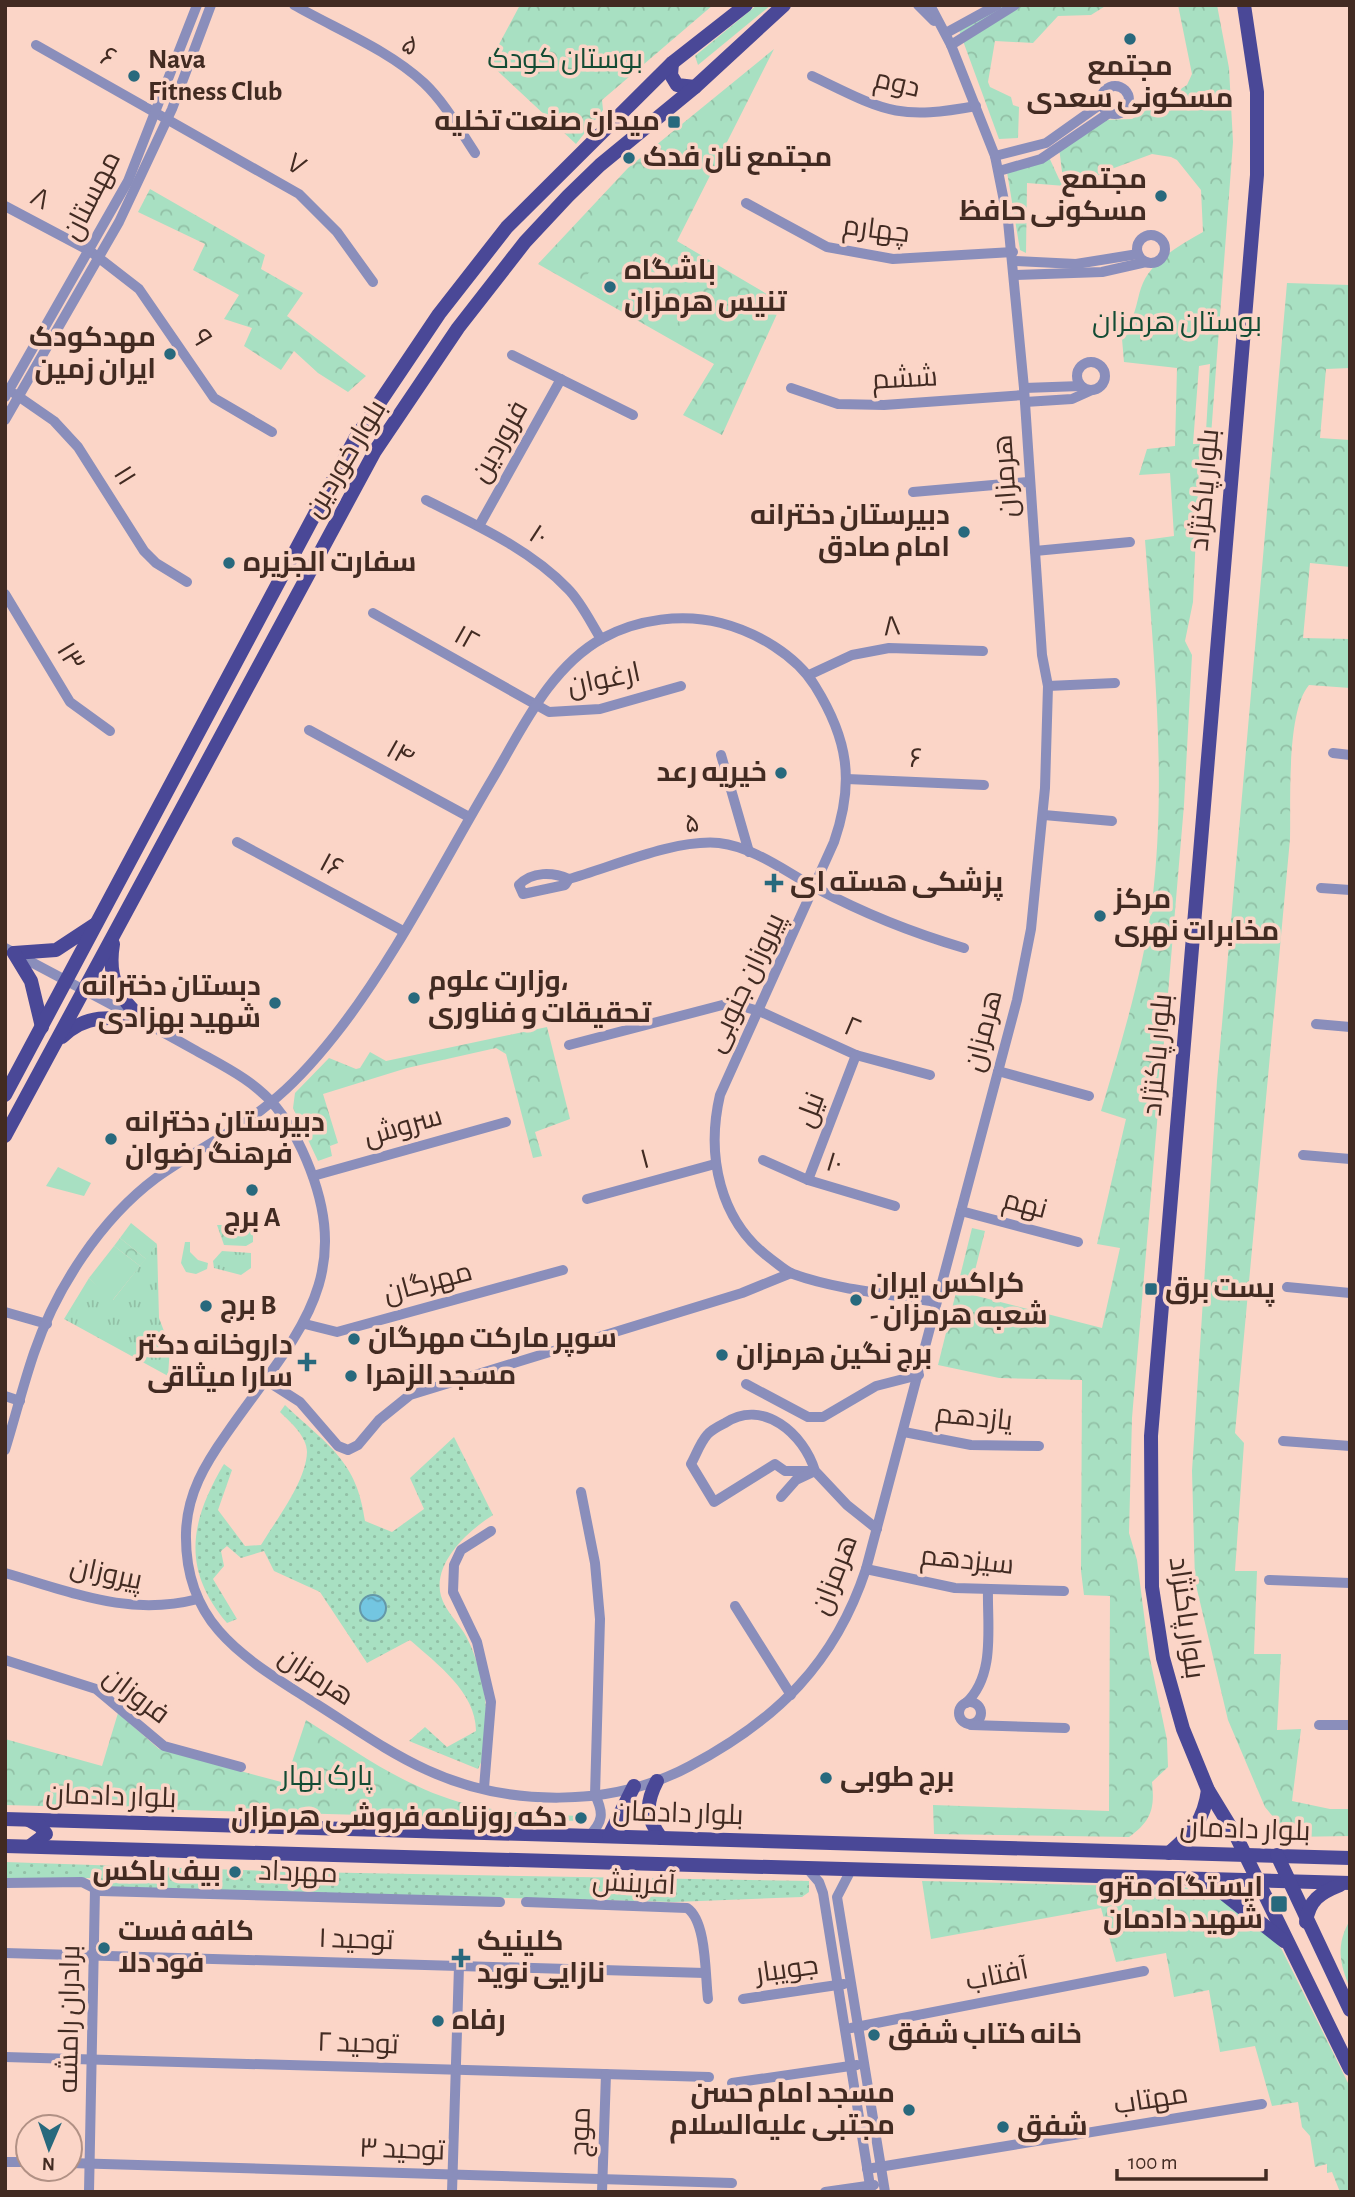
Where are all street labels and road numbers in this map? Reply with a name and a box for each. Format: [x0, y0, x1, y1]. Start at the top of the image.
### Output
street label: ۵ [396, 30, 424, 62]
street label: ۶ [95, 43, 121, 73]
street label: دوم [870, 65, 923, 107]
street label: مهستان [58, 147, 127, 245]
street label: ۷ [281, 148, 311, 182]
street label: ۸ [26, 183, 54, 215]
street label: چهارم [840, 212, 911, 252]
street label: ۹ [185, 325, 217, 351]
street label: ششم [871, 362, 939, 399]
street label: بلوار خوردین [300, 395, 393, 523]
street label: فروردین [466, 396, 535, 488]
street label: بلوار پاکنژاد [1185, 428, 1227, 553]
street label: هرمزان [989, 433, 1024, 519]
street label: ۱۱ [108, 461, 140, 491]
street label: ۱۰ [524, 520, 552, 552]
street label: ۸ [882, 612, 902, 642]
street label: ۱۲ [449, 621, 483, 657]
street label: ۱۳ [51, 638, 89, 676]
street label: ارغوان [565, 659, 643, 702]
street label: ۱۴ [381, 735, 419, 773]
street label: ۶ [909, 745, 923, 773]
street label: ۵ [683, 809, 701, 839]
street label: ۱۶ [315, 848, 347, 884]
street label: پیروزان جنوبی [702, 909, 793, 1058]
street label: هرمزان [960, 987, 1009, 1075]
street label: بلوار پاکنژاد [1138, 993, 1180, 1118]
street label: ۲ [840, 1012, 864, 1044]
street label: نیل [792, 1089, 831, 1132]
street label: سروش [360, 1102, 446, 1152]
street label: ۱ [637, 1145, 653, 1175]
street label: ۱۰ [822, 1148, 846, 1180]
street label: نهم [999, 1186, 1050, 1228]
street label: مهرگان [381, 1258, 476, 1309]
street label: یازدهم [934, 1400, 1014, 1440]
street label: هرمزان [807, 1531, 864, 1619]
street label: سیزدهم [918, 1542, 1015, 1584]
street label: پیروزان [67, 1553, 145, 1598]
street label: بلوار پاکنژاد [1161, 1555, 1209, 1681]
street label: هرمزان [273, 1643, 359, 1712]
street label: فروزان [97, 1662, 174, 1730]
street label: بلوار دادمان [45, 1781, 177, 1814]
street label: بلوار دادمان [612, 1798, 744, 1831]
street label: بلوار دادمان [1179, 1814, 1311, 1847]
street label: مهرداد [258, 1858, 338, 1889]
street label: آفرینش [591, 1865, 677, 1901]
street label: توحید ۱ [318, 1925, 395, 1955]
street label: برادران رامشه [54, 1945, 86, 2093]
street label: جویبار [752, 1952, 820, 1989]
street label: آفتاب [963, 1953, 1031, 1996]
street label: توحید ۲ [317, 2029, 400, 2059]
street label: مهتاب [1112, 2080, 1190, 2121]
street label: موج [566, 2106, 599, 2158]
street label: توحید ۳ [359, 2135, 446, 2166]

